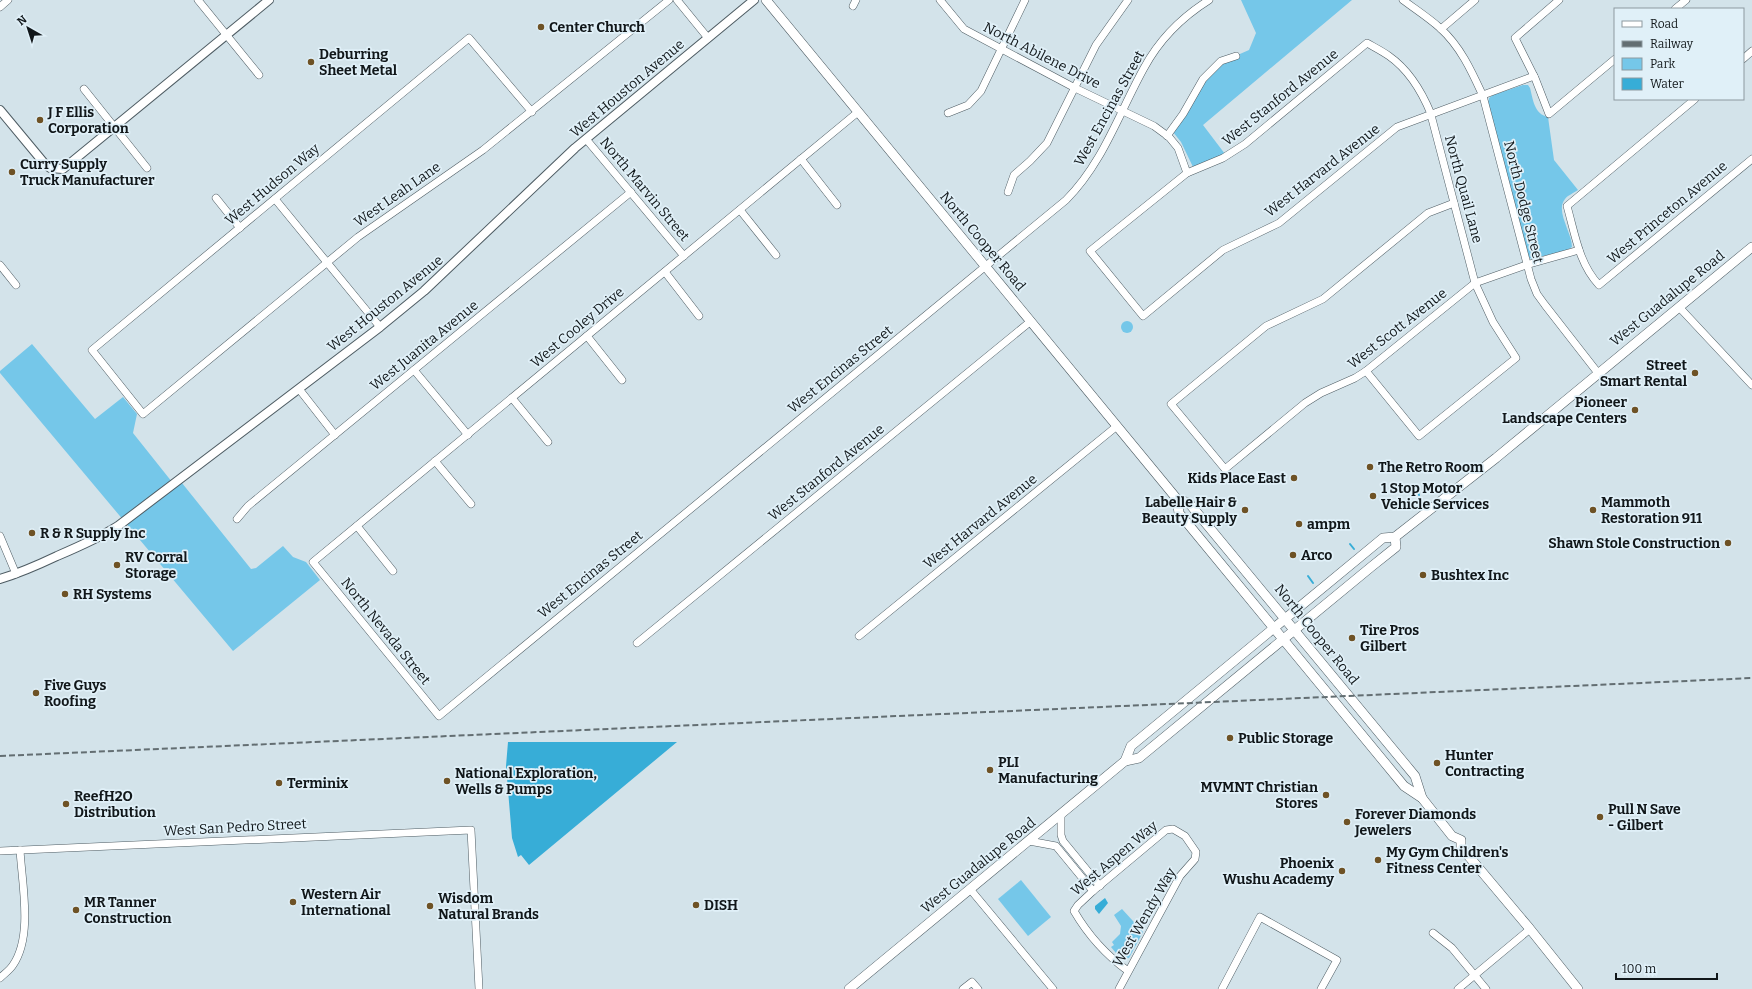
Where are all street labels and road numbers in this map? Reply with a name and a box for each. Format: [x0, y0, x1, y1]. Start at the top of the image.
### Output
street label: North Abilene Drive [980, 19, 1103, 92]
street label: West Houston Avenue [567, 36, 688, 141]
street label: West Stanford Avenue [1219, 45, 1342, 149]
street label: West Encinas Street [1071, 47, 1148, 169]
street label: West Harvard Avenue [1261, 120, 1383, 221]
street label: North Quail Lane [1441, 133, 1486, 245]
street label: North Marvin Street [596, 134, 693, 245]
street label: North Dodge Street [1500, 139, 1547, 265]
street label: West Hudson Way [222, 140, 323, 229]
street label: West Princeton Avenue [1604, 157, 1731, 267]
street label: West Leah Lane [351, 158, 444, 231]
street label: North Cooper Road [936, 188, 1029, 294]
street label: West Guadalupe Road [1607, 247, 1728, 350]
street label: West Houston Avenue [324, 252, 446, 355]
street label: West Cooley Drive [527, 283, 627, 371]
street label: West Scott Avenue [1344, 284, 1450, 372]
street label: West Juanita Avenue [367, 297, 482, 394]
street label: West Encinas Street [785, 322, 896, 417]
street label: West Stanford Avenue [765, 420, 888, 524]
street label: West Harvard Avenue [920, 470, 1041, 572]
street label: West Encinas Street [535, 527, 646, 622]
street label: North Nevada Street [337, 574, 434, 688]
street label: North Cooper Road [1271, 581, 1362, 688]
street label: West Guadalupe Road [918, 814, 1039, 917]
street label: West San Pedro Street [163, 815, 307, 840]
street label: West Aspen Way [1068, 817, 1161, 899]
street label: West Wendy Way [1109, 864, 1180, 970]

